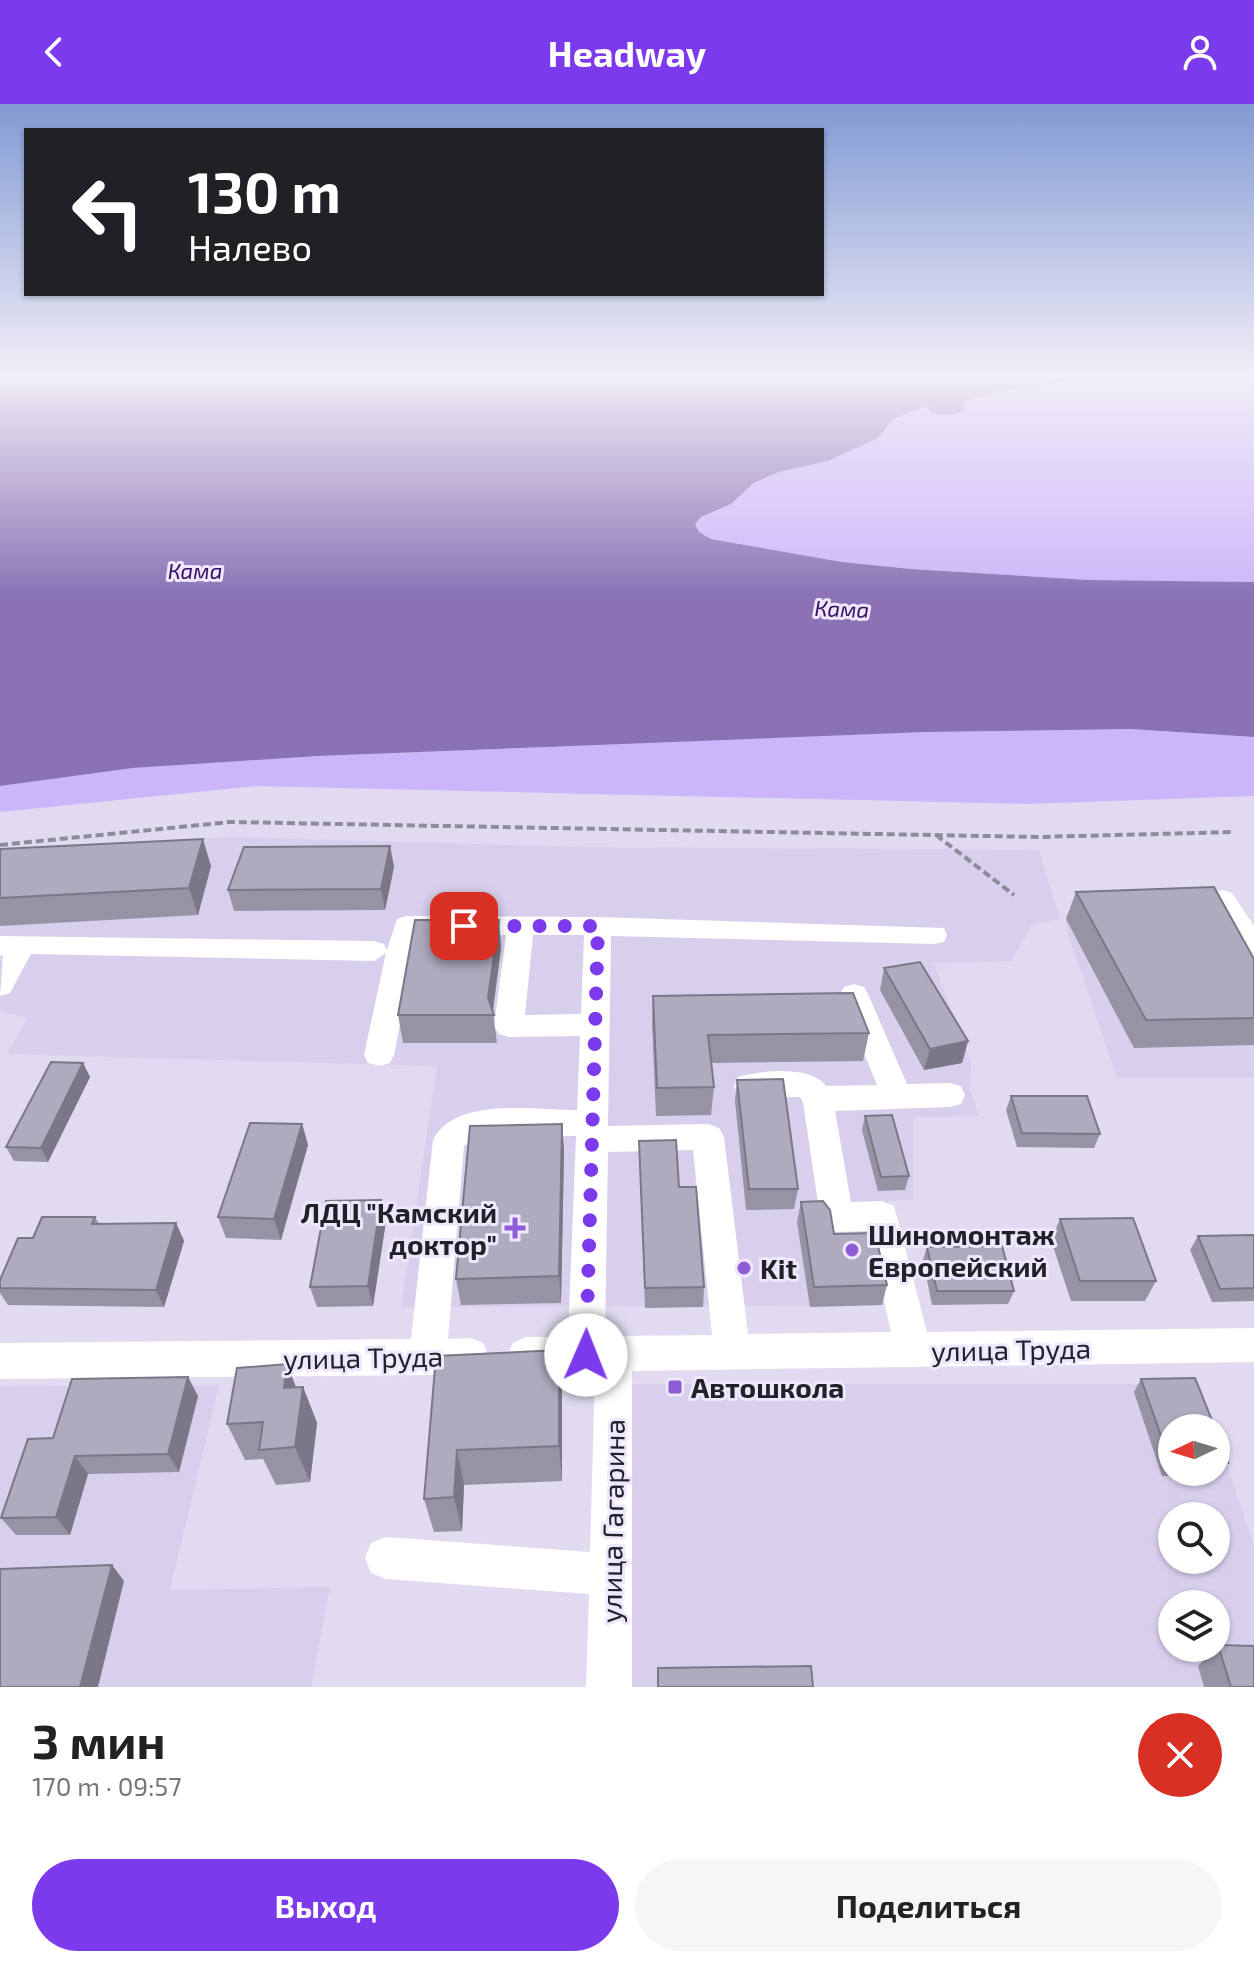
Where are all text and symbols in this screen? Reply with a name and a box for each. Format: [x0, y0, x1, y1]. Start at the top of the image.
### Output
icon: back [32, 30, 76, 74]
icon: person [1178, 30, 1222, 74]
text: Headway [548, 31, 706, 74]
text: 130 m [188, 157, 341, 224]
icon: left [56, 160, 160, 264]
text: Налево [188, 225, 312, 268]
water label: Кама [168, 557, 222, 583]
water label: Кама [814, 594, 870, 622]
pin [430, 892, 498, 960]
icon: arrive [442, 904, 486, 948]
place label: ЛДЦ "Камский доктор" [301, 1195, 497, 1261]
marker: ЛДЦ "Камский доктор" [504, 1217, 526, 1239]
place label: Шиномонтаж Европейский [868, 1217, 1055, 1283]
marker: Шиномонтаж Европейский [843, 1241, 861, 1259]
place label: Kit [760, 1251, 797, 1285]
marker: Kit [735, 1259, 753, 1277]
position arrow [544, 1313, 628, 1397]
street label: улица Труда [931, 1331, 1091, 1367]
street label: улица Труда [283, 1339, 443, 1375]
place label: Автошкола [691, 1370, 844, 1404]
marker: Автошкола [666, 1378, 684, 1396]
north arrow [1158, 1414, 1230, 1486]
map controls [1158, 1414, 1230, 1662]
street label: улица Гагарина [593, 1419, 631, 1623]
button: search [1158, 1502, 1230, 1574]
button: layers [1158, 1590, 1230, 1662]
text: 3 мин [32, 1711, 166, 1769]
button: close [1138, 1713, 1222, 1797]
text: 170 m · 09:57 [32, 1770, 182, 1801]
button: Выход [32, 1859, 619, 1951]
button: Поделиться [635, 1859, 1222, 1951]

